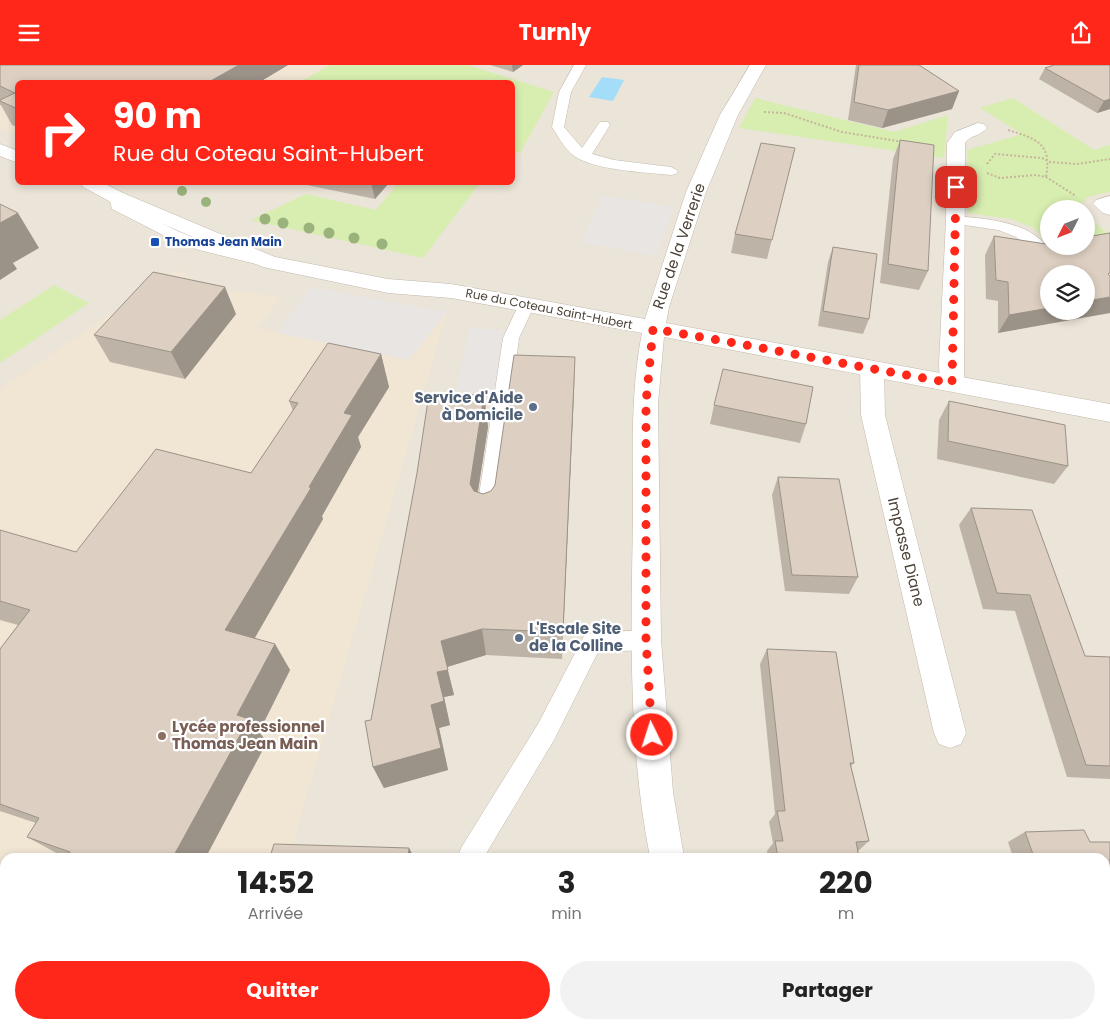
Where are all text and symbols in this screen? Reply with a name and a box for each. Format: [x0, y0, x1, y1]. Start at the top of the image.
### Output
text: Turnly [519, 17, 591, 48]
icon: menu [15, 19, 43, 47]
icon: share [1067, 19, 1095, 47]
text: 90 m [113, 91, 202, 140]
icon: right [30, 100, 95, 165]
text: Rue du Coteau Saint-Hubert [113, 138, 424, 169]
pin [935, 166, 977, 208]
icon: arrive [942, 173, 970, 201]
street label: Rue de la Verrerie [647, 180, 710, 312]
north arrow [1040, 200, 1095, 255]
map controls [1040, 200, 1095, 320]
place label: Thomas Jean Main [165, 233, 282, 250]
marker: Thomas Jean Main [149, 236, 161, 248]
button: layers [1040, 265, 1095, 320]
street label: Rue du Coteau Saint-Hubert [464, 284, 634, 333]
place label: Service d'Aide à Domicile [414, 387, 523, 425]
marker: Service d'Aide à Domicile [527, 401, 539, 413]
street label: Impasse Diane [883, 495, 930, 609]
place label: L'Escale Site de la Colline [529, 618, 623, 656]
marker: L'Escale Site de la Colline [513, 632, 525, 644]
position arrow [625, 708, 677, 760]
place label: Lycée professionnel Thomas Jean Main [172, 716, 325, 754]
marker: Lycée professionnel Thomas Jean Main [156, 730, 168, 742]
text: 14:52 [237, 861, 314, 904]
text: 3 [557, 861, 576, 904]
text: 220 [819, 861, 873, 904]
text: Arrivée [248, 902, 303, 925]
text: min [551, 902, 582, 925]
text: m [838, 902, 854, 925]
button: Quitter [15, 961, 550, 1019]
button: Partager [560, 961, 1095, 1019]

